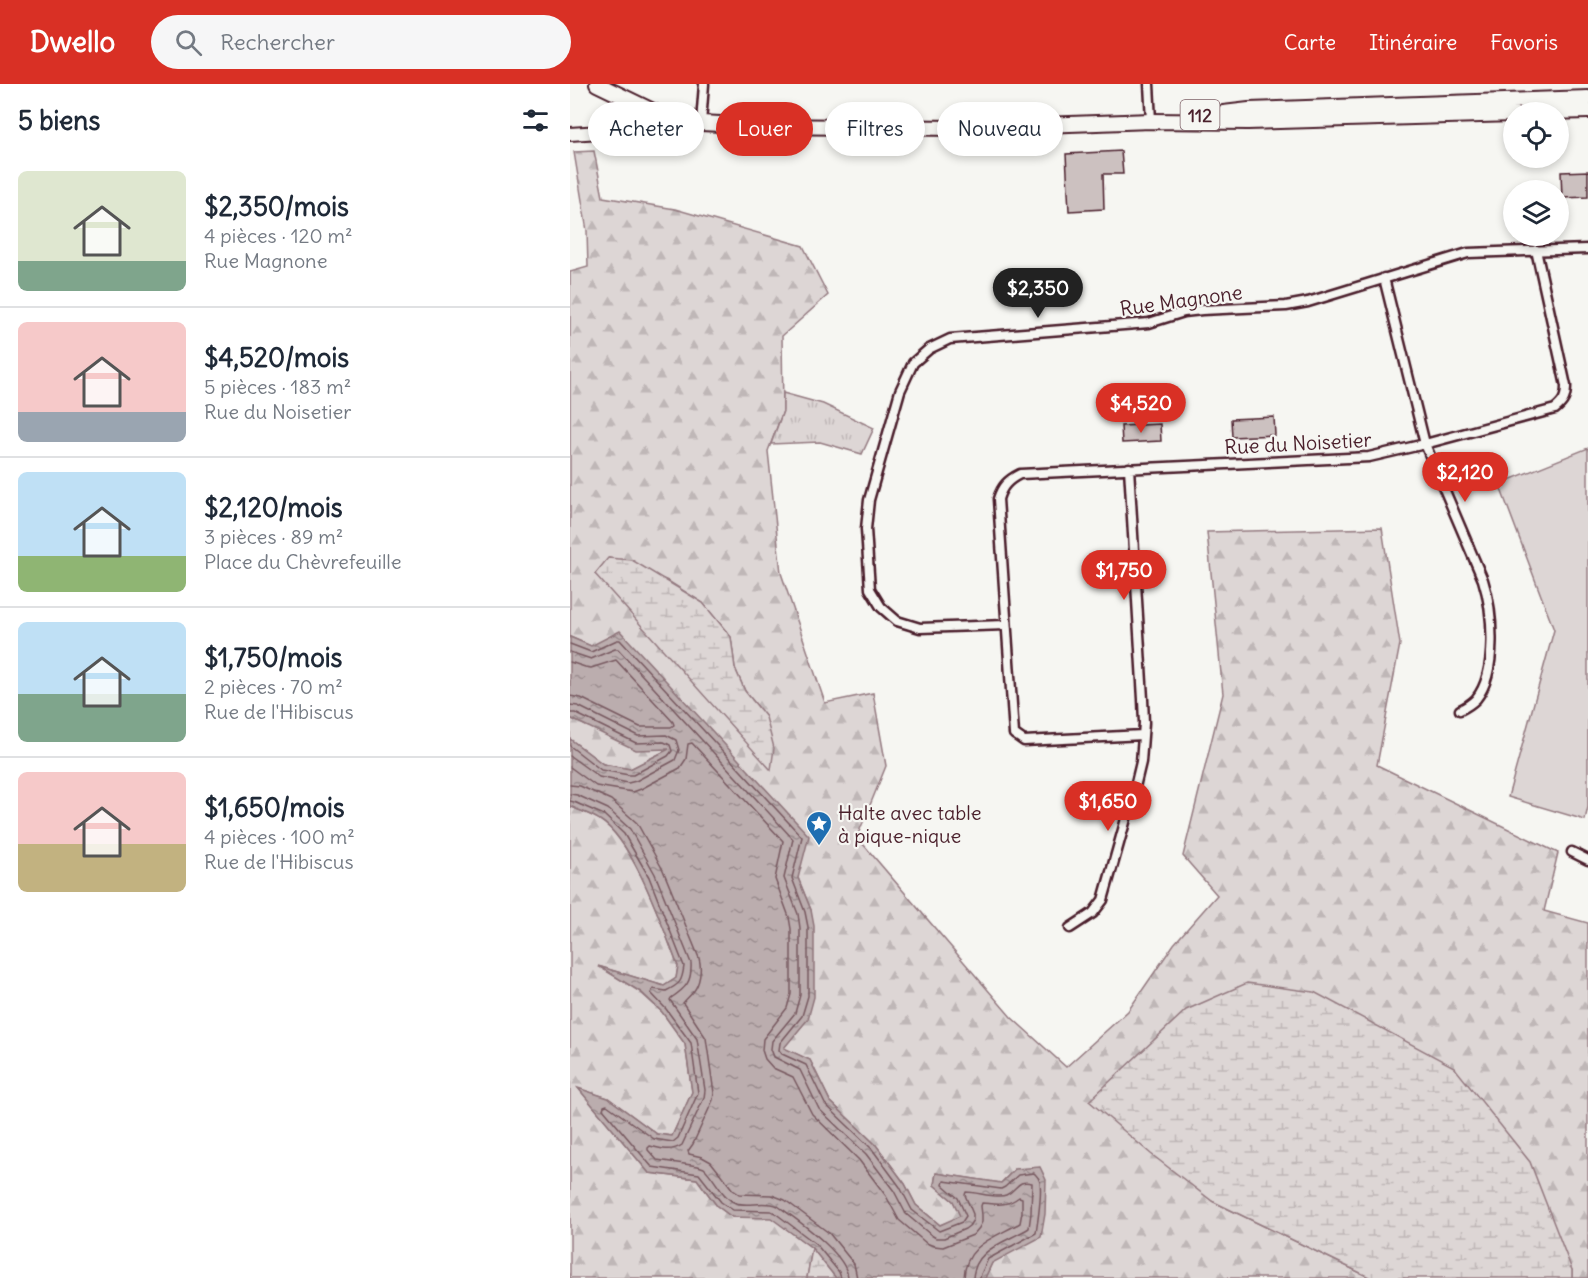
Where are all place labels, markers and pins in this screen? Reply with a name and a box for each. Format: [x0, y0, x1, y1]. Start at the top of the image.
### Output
pin: $2,350 [989, 268, 1087, 319]
pin: $4,520 [1092, 383, 1190, 434]
pin: $2,120 [1416, 452, 1514, 503]
pin: $1,750 [1075, 550, 1173, 601]
pin: $1,650 [1059, 781, 1157, 832]
place label: Halte avec table à pique-nique [838, 800, 982, 848]
place icon: Halte avec table à pique-nique [804, 809, 834, 847]

